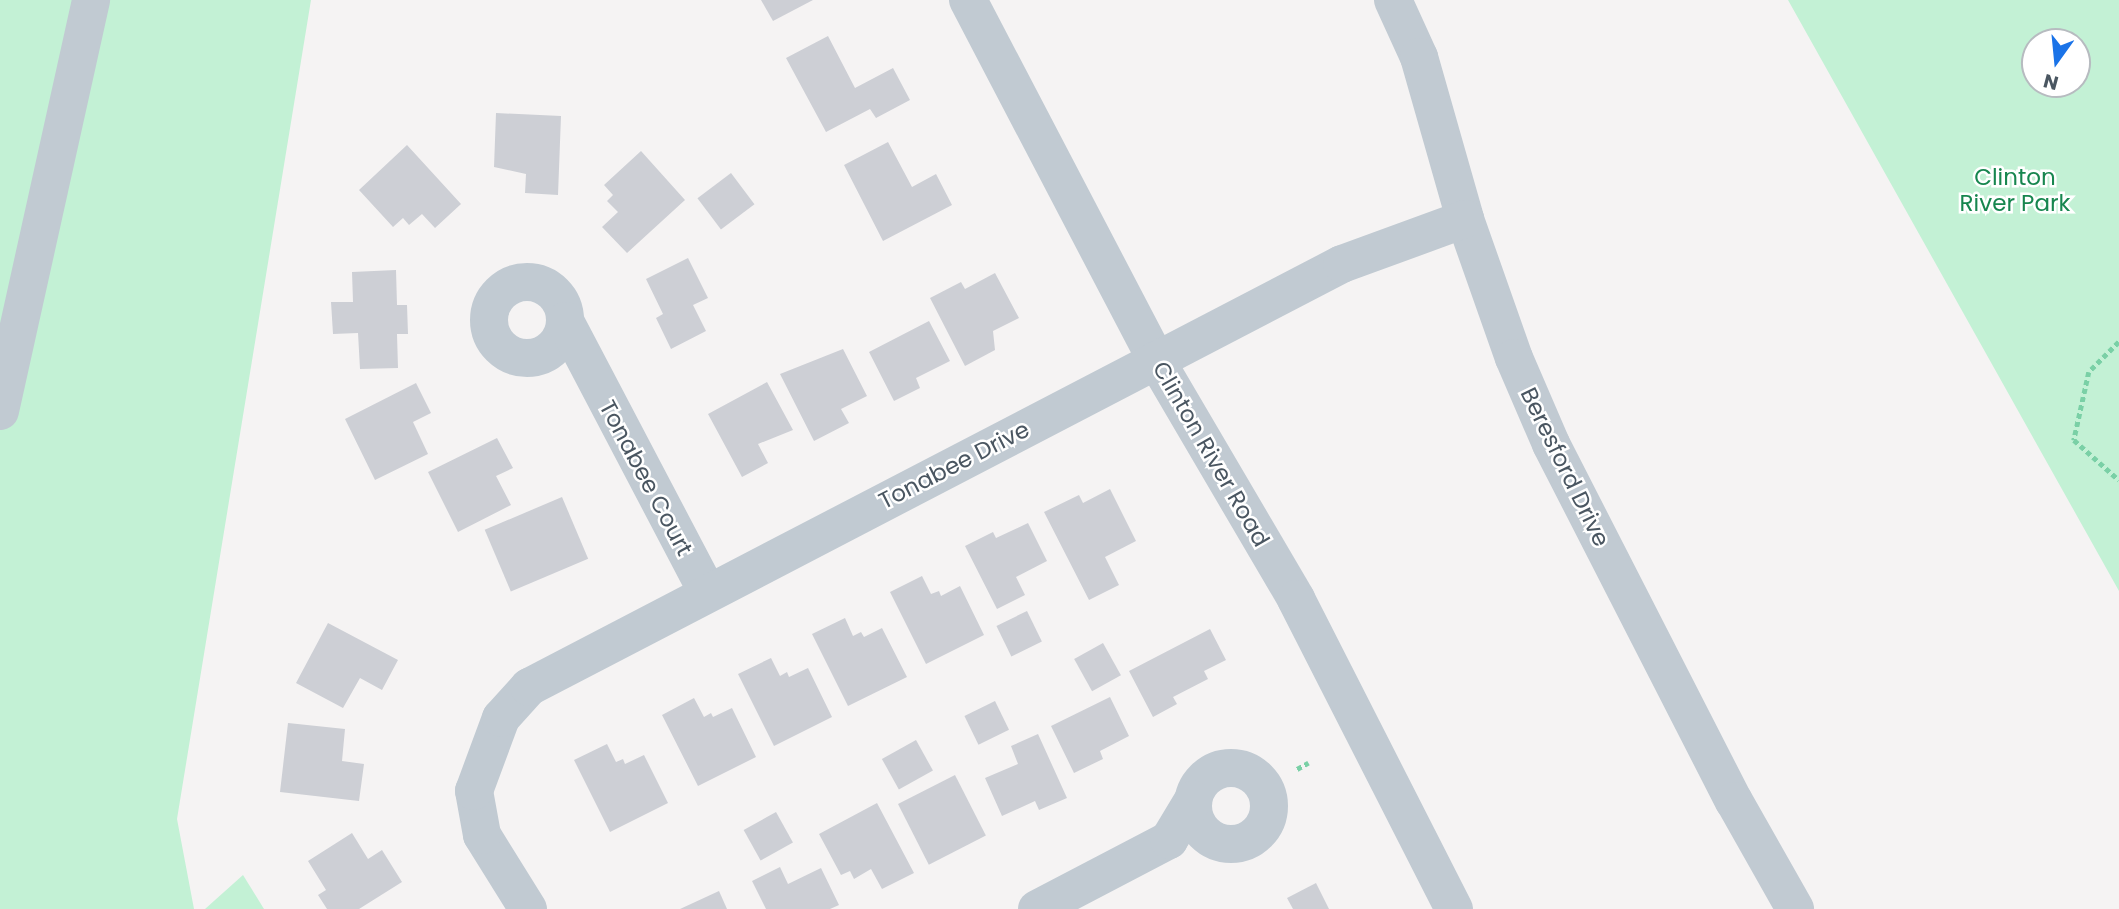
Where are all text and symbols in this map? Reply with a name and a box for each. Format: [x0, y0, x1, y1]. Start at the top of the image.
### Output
north arrow [2021, 28, 2091, 98]
text: N [2041, 67, 2061, 97]
park label: Clinton River Park [1960, 163, 2070, 217]
street label: Clinton River Road [1147, 357, 1275, 551]
street label: Beresford Drive [1515, 383, 1615, 551]
street label: Tonabee Court [593, 396, 699, 560]
street label: Tonabee Drive [874, 415, 1034, 515]

